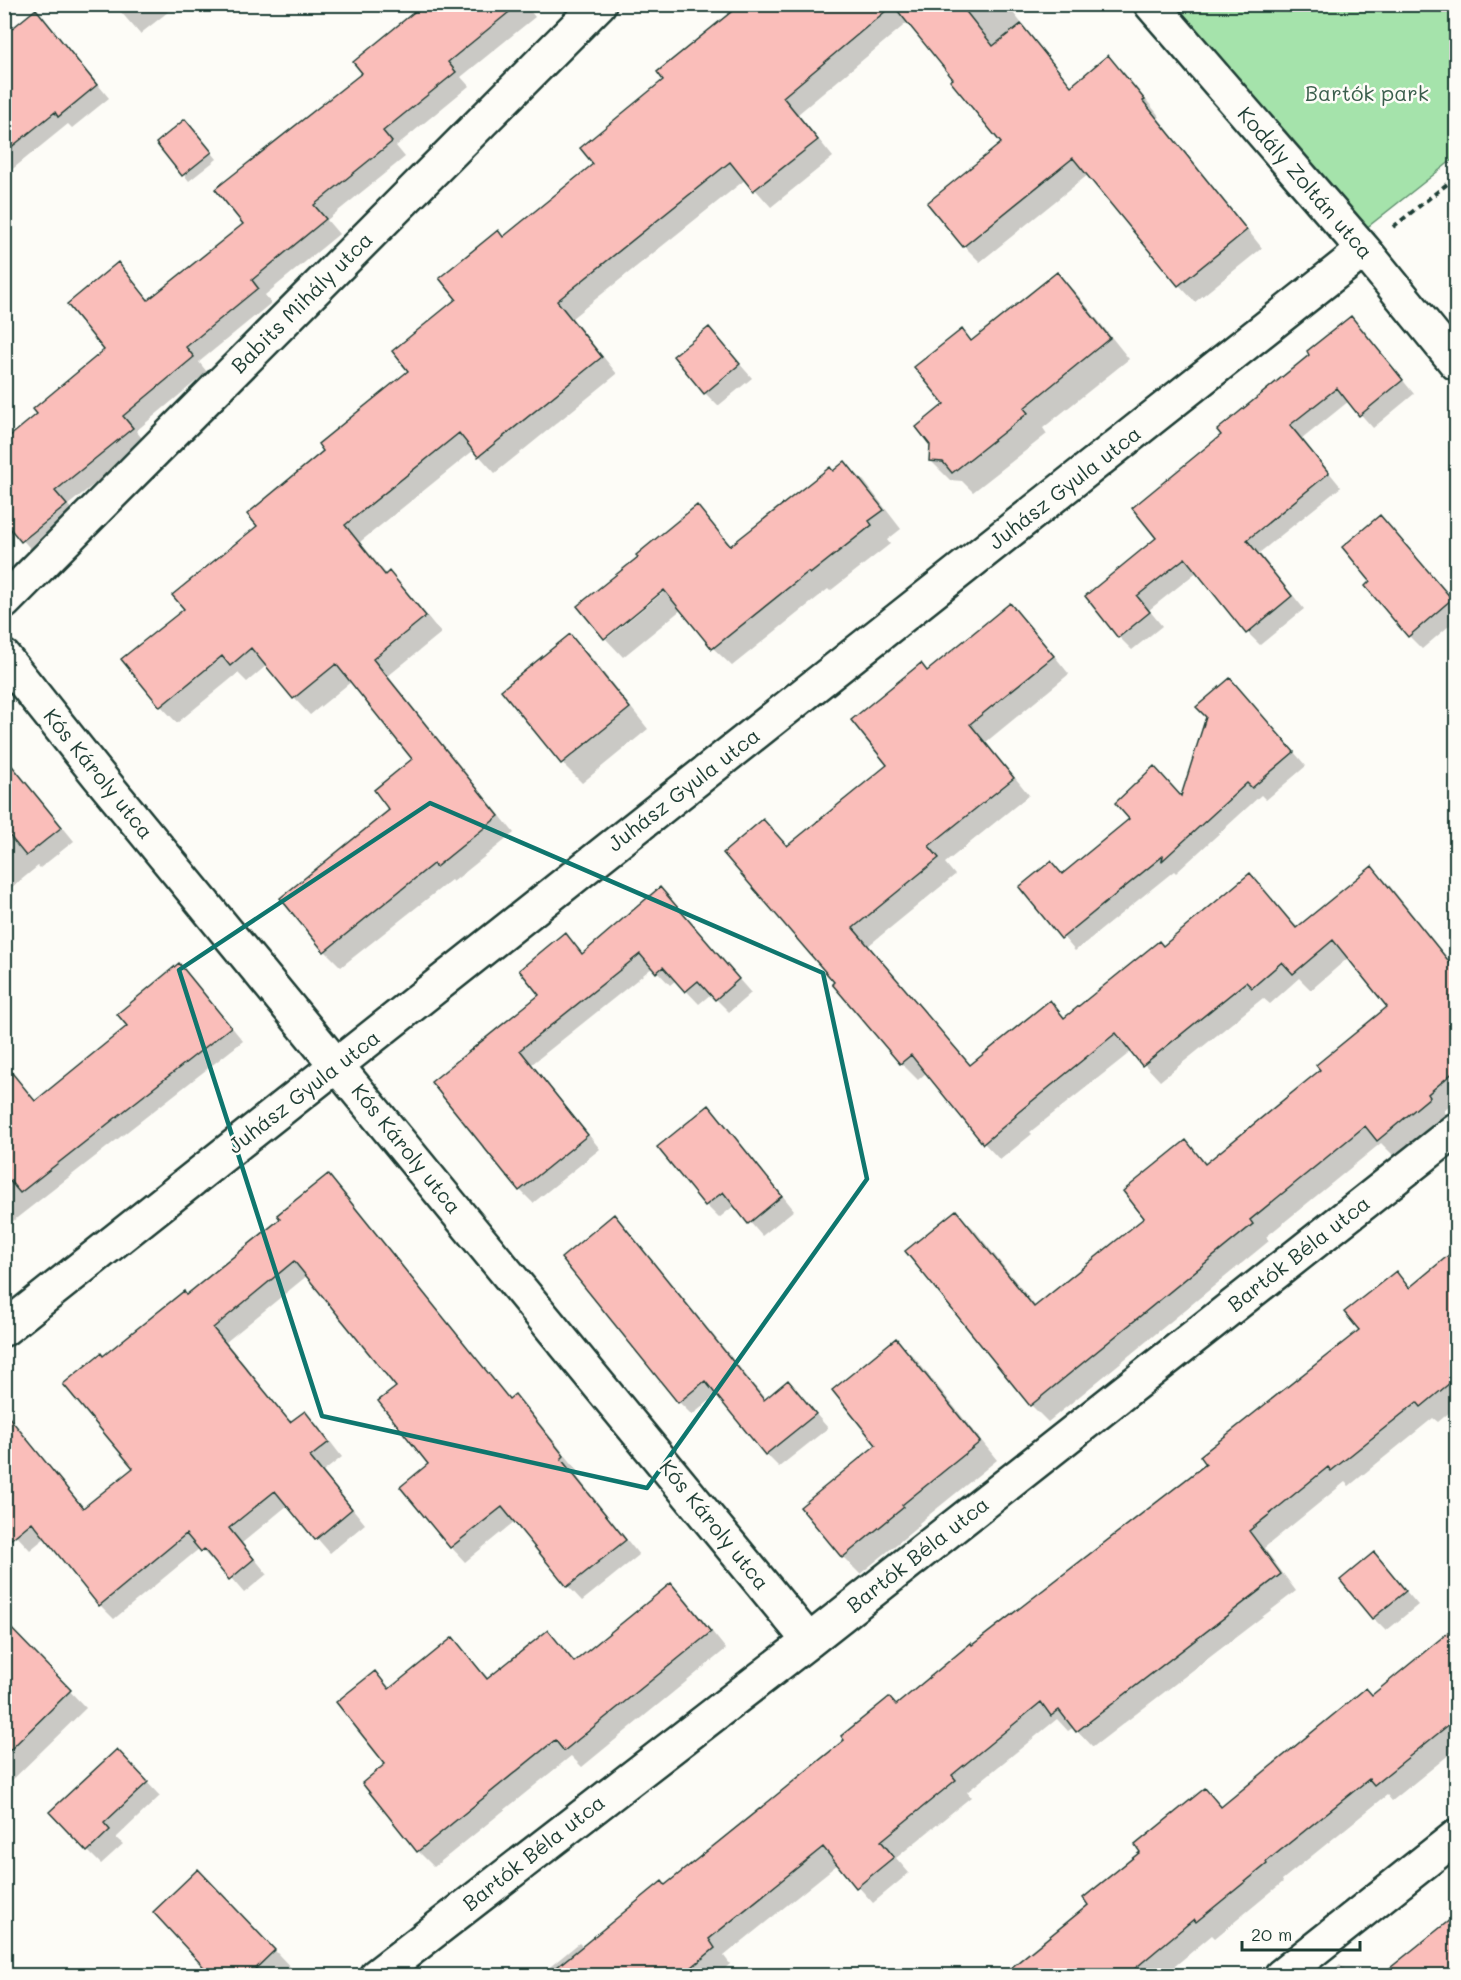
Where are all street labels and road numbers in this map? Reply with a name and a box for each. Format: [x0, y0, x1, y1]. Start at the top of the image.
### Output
street label: Kodály Zoltán utca [1233, 100, 1380, 264]
street label: Babits Mihály utca [224, 225, 377, 378]
street label: Juhász Gyula utca [983, 419, 1146, 555]
street label: Kós Károly utca [38, 702, 160, 844]
street label: Juhász Gyula utca [602, 721, 765, 857]
street label: Juhász Gyula utca [222, 1023, 385, 1159]
street label: Kós Károly utca [346, 1077, 468, 1219]
street label: Bartók Béla utca [1221, 1189, 1375, 1317]
street label: Kós Károly utca [654, 1453, 776, 1595]
street label: Bartók Béla utca [840, 1490, 994, 1618]
street label: Bartók Béla utca [456, 1788, 610, 1916]

